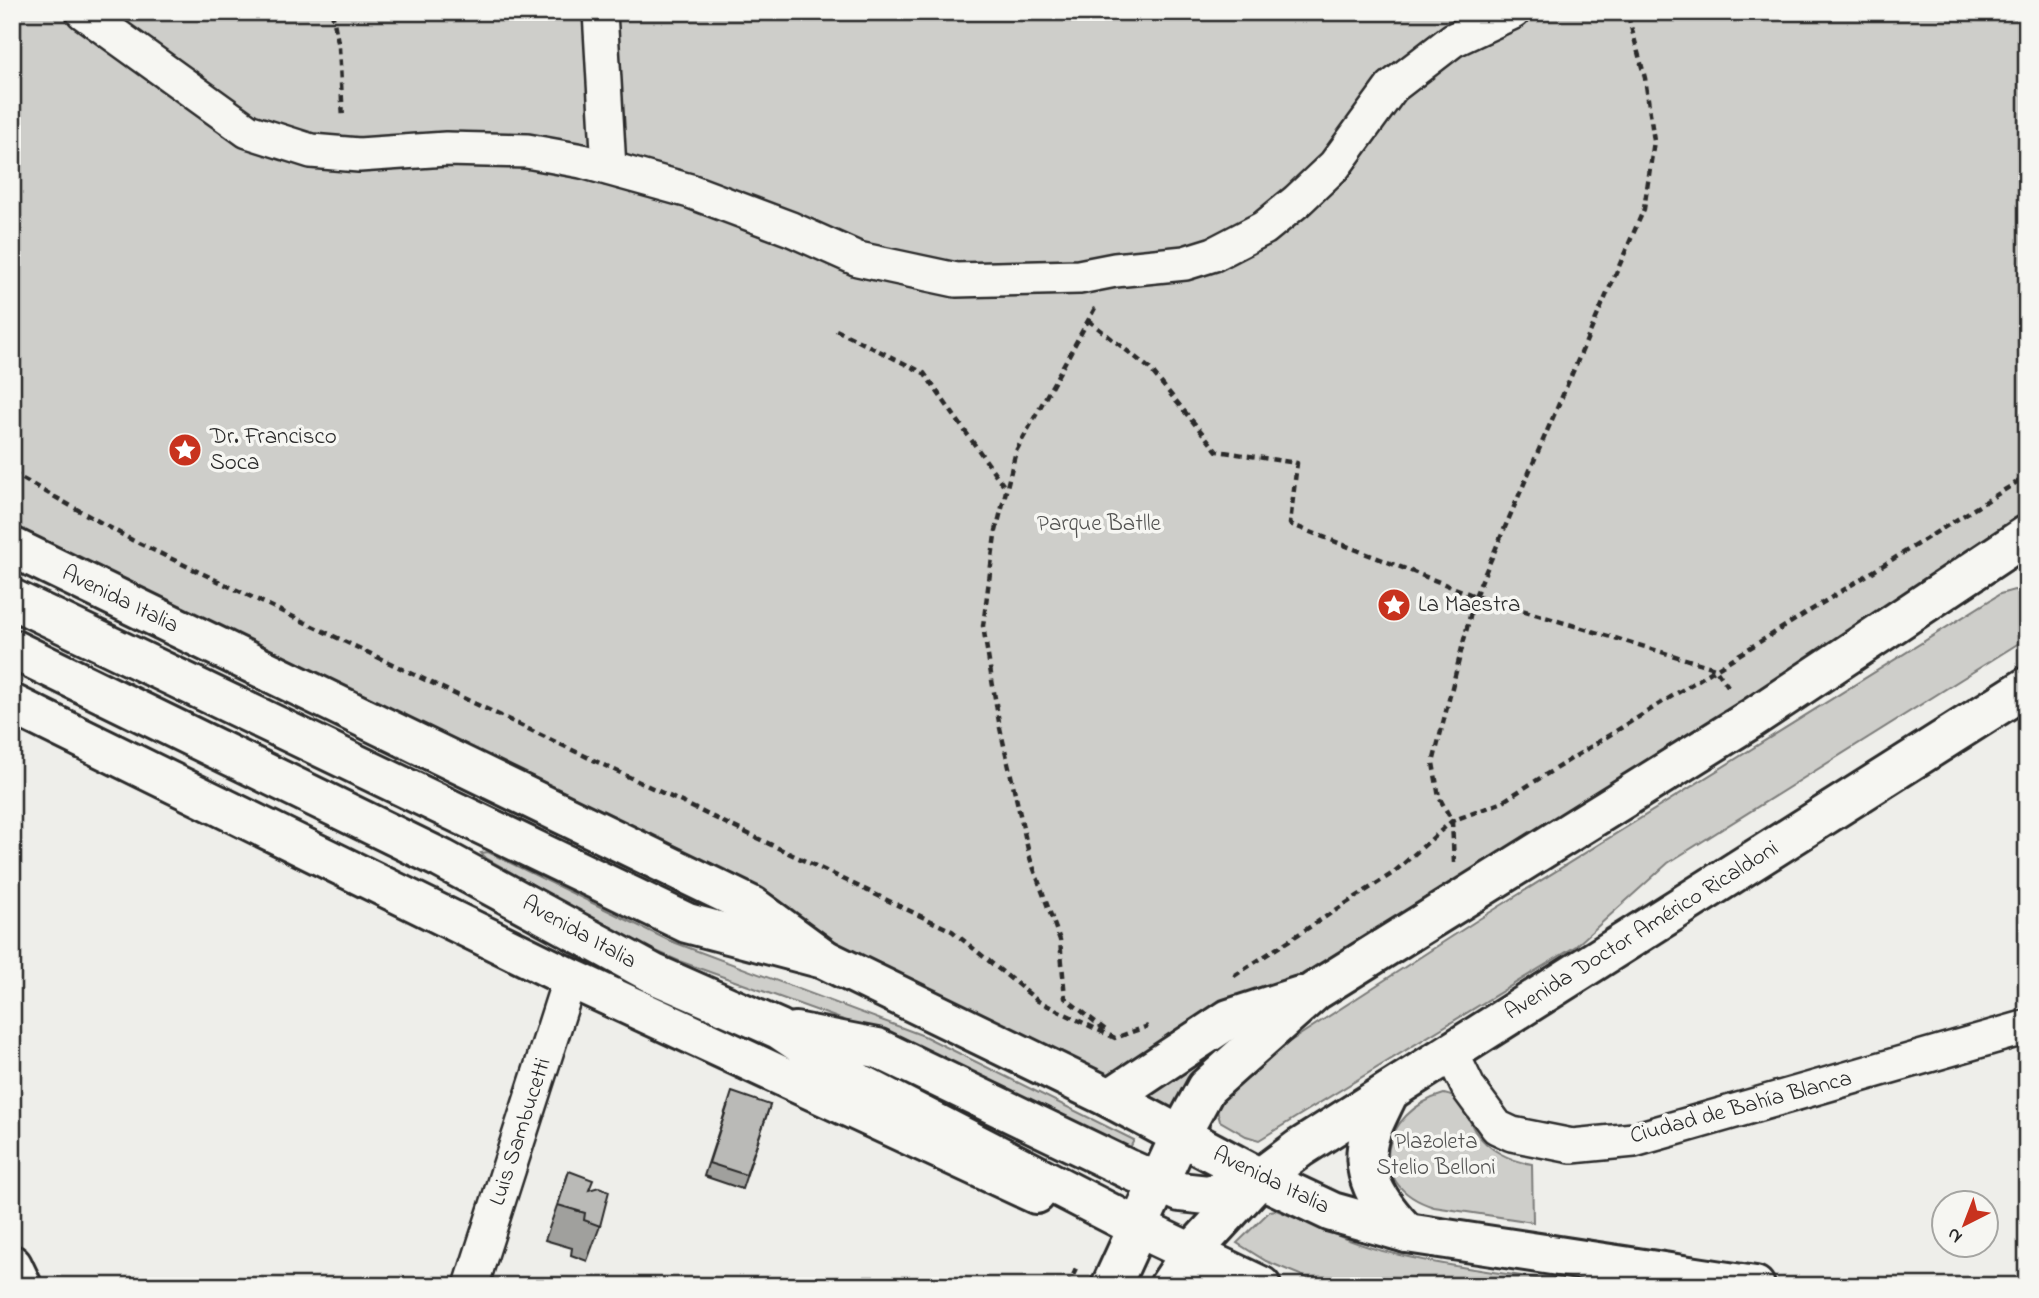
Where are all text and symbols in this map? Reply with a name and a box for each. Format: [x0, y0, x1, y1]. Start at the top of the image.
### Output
place label: Dr. Francisco Soca [209, 421, 337, 480]
place icon: Dr. Francisco Soca [166, 431, 204, 469]
park label: Parque Batlle [1037, 508, 1162, 541]
street label: Avenida Italia [56, 557, 184, 643]
place icon: La Maestra [1375, 586, 1413, 624]
place label: La Maestra [1418, 589, 1520, 622]
street label: Avenida Doctor Américo Ricaldoni [1499, 833, 1785, 1029]
street label: Avenida Italia [516, 888, 642, 978]
street label: Luis Sambucetti [482, 1054, 560, 1210]
street label: Ciudad de Bahía Blanca [1626, 1063, 1856, 1153]
park label: Plazoleta Stelio Belloni [1376, 1126, 1496, 1185]
street label: Avenida Italia [1207, 1138, 1335, 1224]
north arrow [1930, 1190, 2000, 1260]
text: N [1941, 1220, 1969, 1249]

